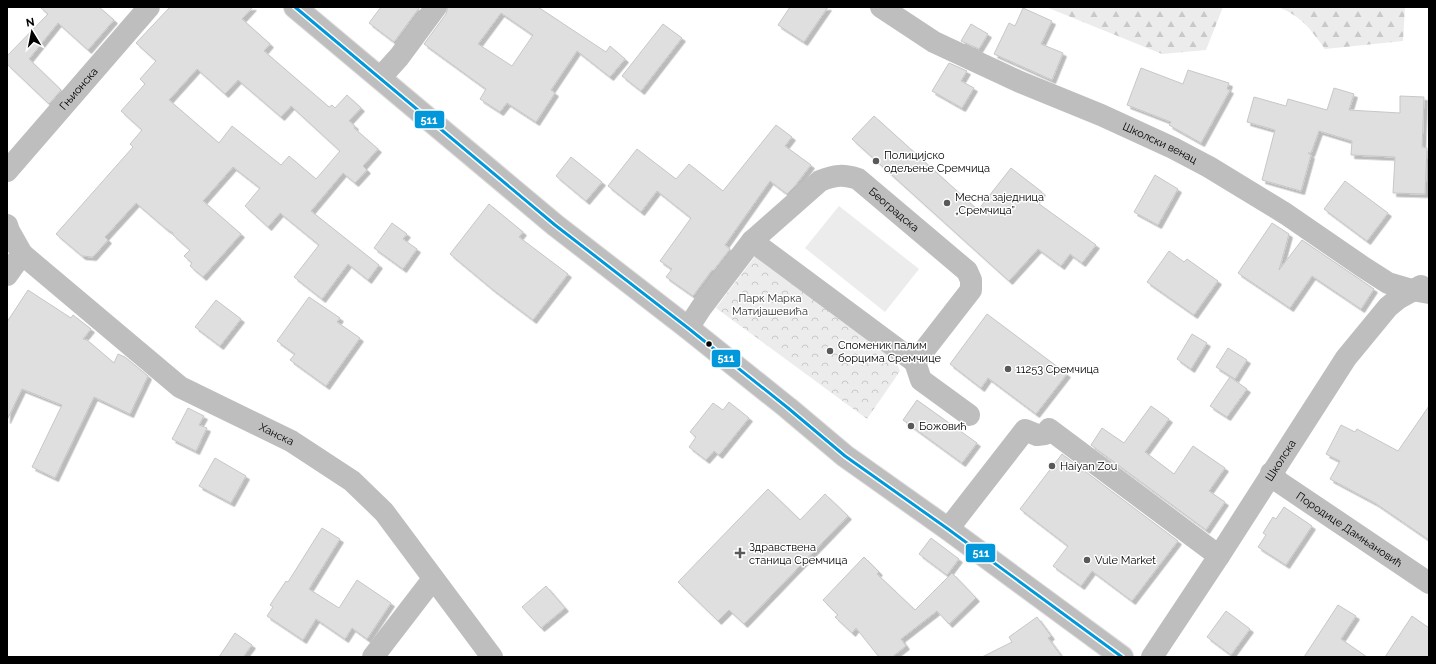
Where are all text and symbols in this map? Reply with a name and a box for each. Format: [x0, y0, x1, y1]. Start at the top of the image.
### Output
north arrow [12, 12, 52, 52]
text: N [25, 16, 36, 30]
street label: Гњионска [56, 65, 100, 112]
line badge: 511 [414, 110, 445, 129]
text: 511 [421, 114, 438, 127]
street label: Школски венац [1121, 119, 1200, 166]
place label: Полицијско одељење Сремчица [884, 149, 990, 175]
marker: Полицијско одељење Сремчица [871, 156, 881, 166]
street label: Београдска [866, 185, 922, 234]
place label: Месна заједница „Сремчица” [955, 191, 1044, 217]
marker: Месна заједница „Сремчица” [942, 198, 952, 208]
park label: Парк Марка Матијашевића [732, 292, 808, 318]
unlabelled marker [704, 339, 714, 349]
place label: Споменик палим борцима Сремчице [838, 339, 942, 365]
marker: Споменик палим борцима Сремчице [825, 346, 835, 356]
line badge: 511 [711, 349, 741, 368]
text: 511 [718, 352, 735, 365]
place label: 11253 Сремчица [1016, 363, 1099, 376]
marker: 11253 Сремчица [1003, 364, 1013, 374]
street label: Ханска [257, 420, 296, 448]
place label: Божовић [919, 420, 967, 433]
marker: Божовић [906, 421, 916, 431]
street label: Школска [1262, 437, 1298, 483]
place label: Haiyan Zou [1060, 460, 1117, 473]
marker: Haiyan Zou [1047, 461, 1057, 471]
street label: Породице Дамњановић [1294, 489, 1405, 570]
place label: Здравствена станица Сремчица [749, 541, 847, 567]
line badge: 511 [965, 543, 996, 563]
marker: Здравствена станица Сремчица [734, 547, 746, 559]
text: 511 [973, 547, 990, 560]
place label: Vule Market [1095, 554, 1156, 567]
marker: Vule Market [1082, 555, 1092, 565]

